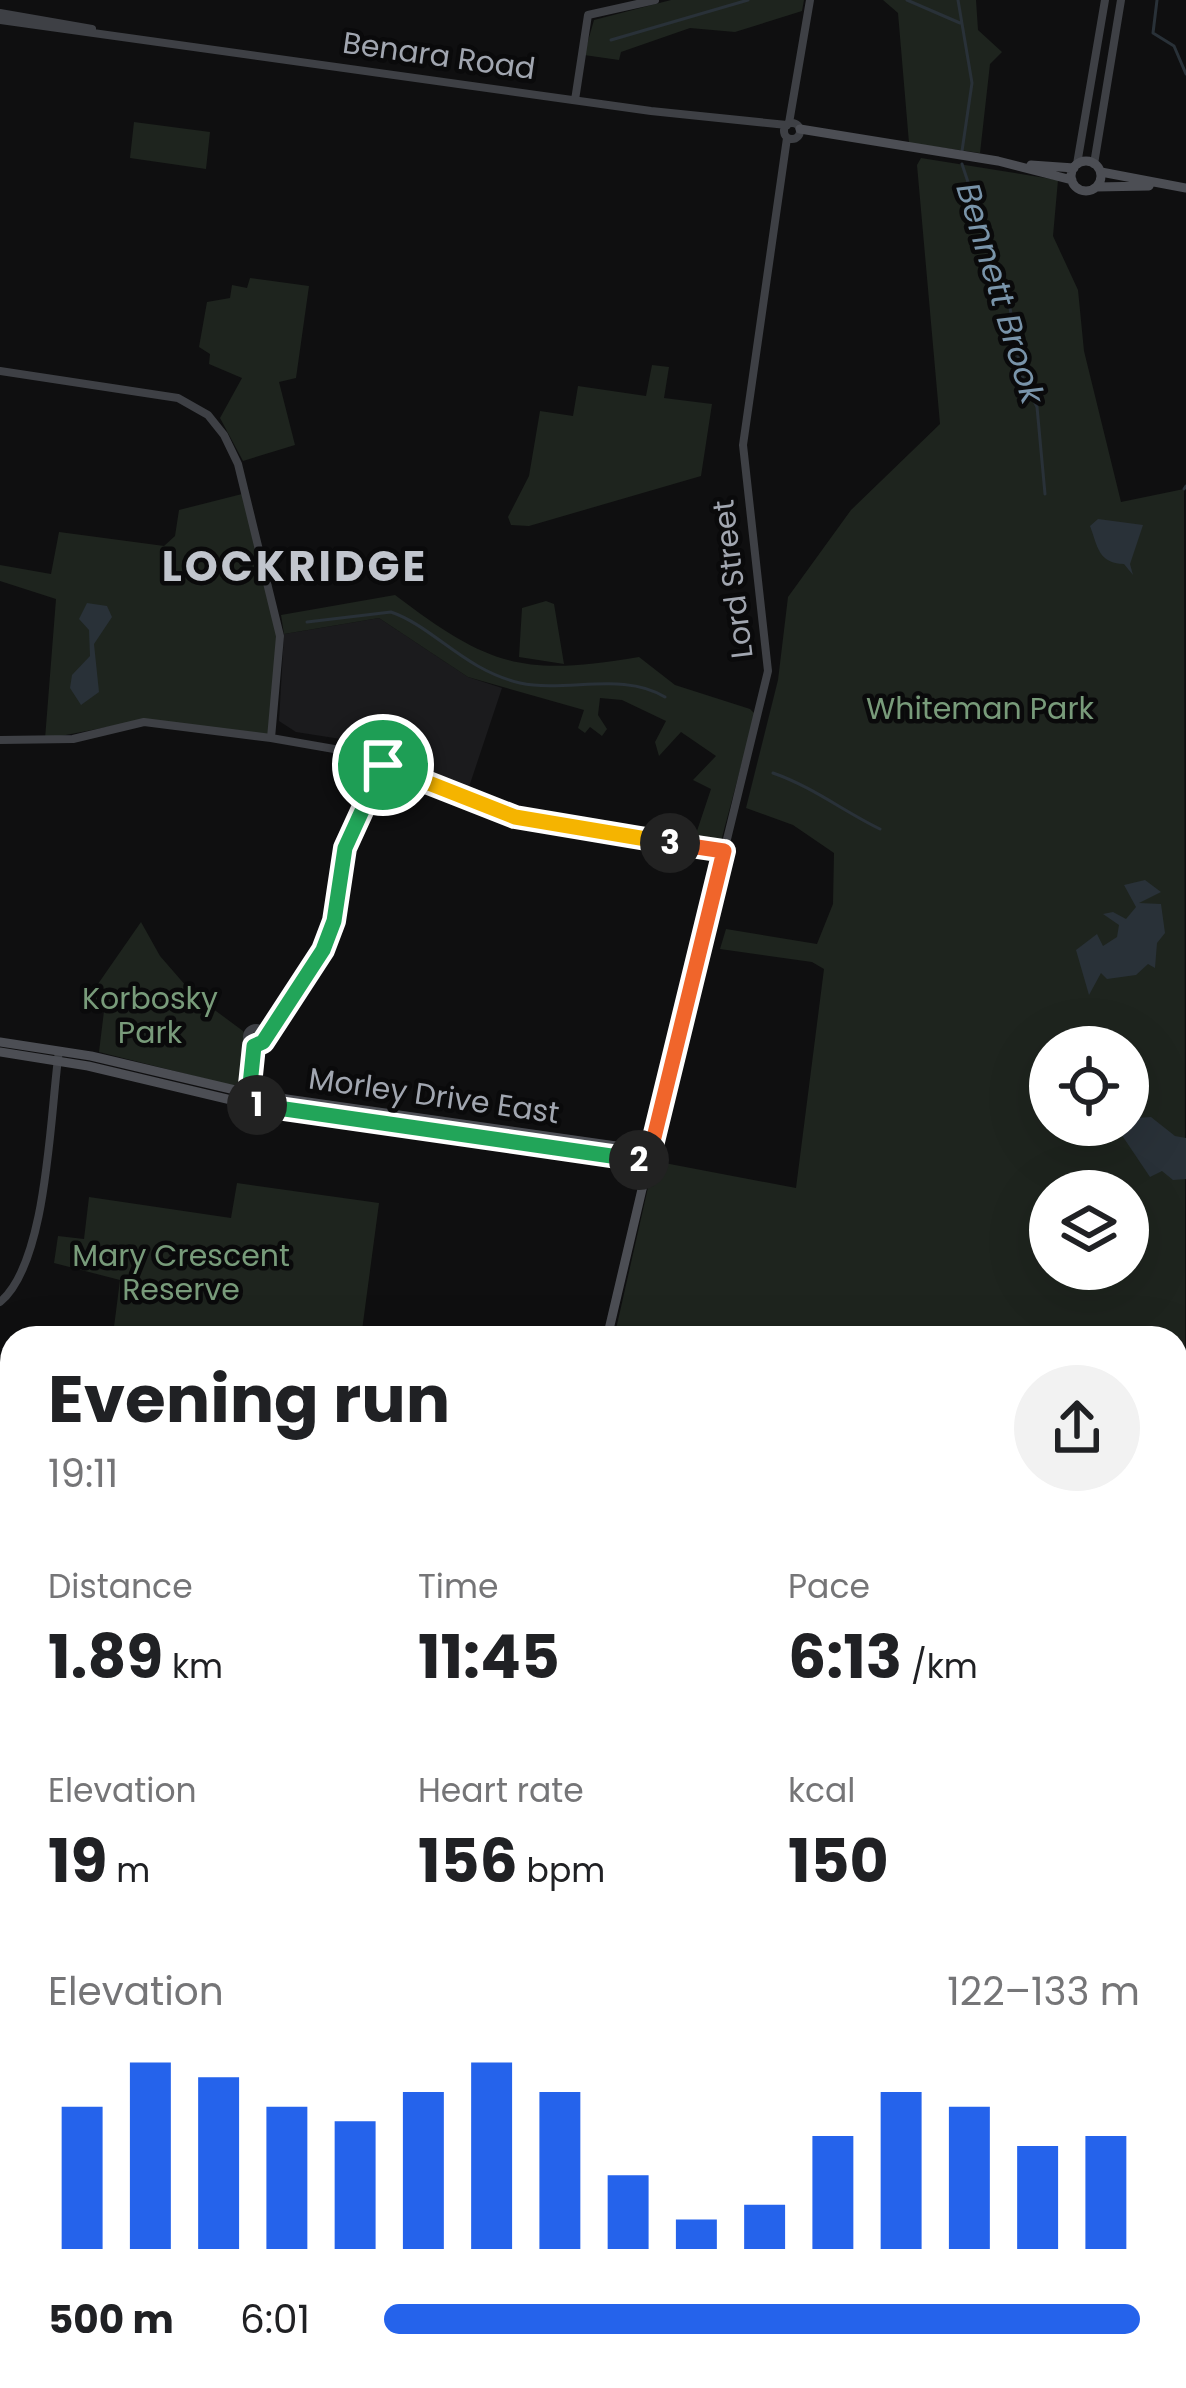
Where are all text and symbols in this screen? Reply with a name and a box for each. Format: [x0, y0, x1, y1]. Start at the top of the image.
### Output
street label: Benara Road [340, 21, 538, 90]
water label: Bennett Brook [945, 177, 1057, 411]
street label: Lord Street [701, 497, 764, 661]
district label: LOCKRIDGE [162, 537, 428, 596]
park label: Whiteman Park [866, 687, 1095, 730]
pin [332, 714, 434, 816]
icon: arrive [350, 732, 416, 798]
pin: 3 [640, 813, 700, 873]
text: 3 [660, 819, 680, 866]
park label: Korbosky Park [82, 977, 218, 1054]
map controls [1029, 1026, 1149, 1290]
button: locate [1029, 1026, 1149, 1146]
street label: Morley Drive East [306, 1057, 562, 1134]
pin: 1 [227, 1075, 287, 1135]
text: 1 [251, 1081, 263, 1128]
pin: 2 [609, 1130, 669, 1190]
text: 2 [630, 1136, 648, 1183]
button: layers [1029, 1170, 1149, 1290]
park label: Mary Crescent Reserve [72, 1234, 290, 1311]
text: Evening run [48, 1353, 450, 1445]
button: share [1014, 1365, 1140, 1491]
text: 19:11 [48, 1446, 118, 1501]
text: Distance [48, 1563, 193, 1610]
text: Time [418, 1563, 498, 1610]
text: Pace [788, 1563, 870, 1610]
text: 1.89 [48, 1615, 163, 1699]
text: 11:45 [418, 1615, 560, 1699]
text: 6:13 [788, 1615, 902, 1699]
text: km [163, 1643, 223, 1690]
text: /km [902, 1643, 978, 1690]
text: Elevation [48, 1767, 197, 1814]
text: Heart rate [418, 1767, 584, 1814]
text: kcal [788, 1767, 855, 1814]
text: 19 [48, 1819, 107, 1903]
text: 156 [418, 1819, 518, 1903]
text: 150 [788, 1819, 889, 1903]
text: m [107, 1847, 150, 1894]
text: bpm [518, 1847, 605, 1894]
text: Elevation [48, 1964, 224, 2019]
text: 122–133 m [947, 1964, 1140, 2019]
text: 500 m [48, 2292, 174, 2347]
text: 6:01 [240, 2292, 310, 2347]

